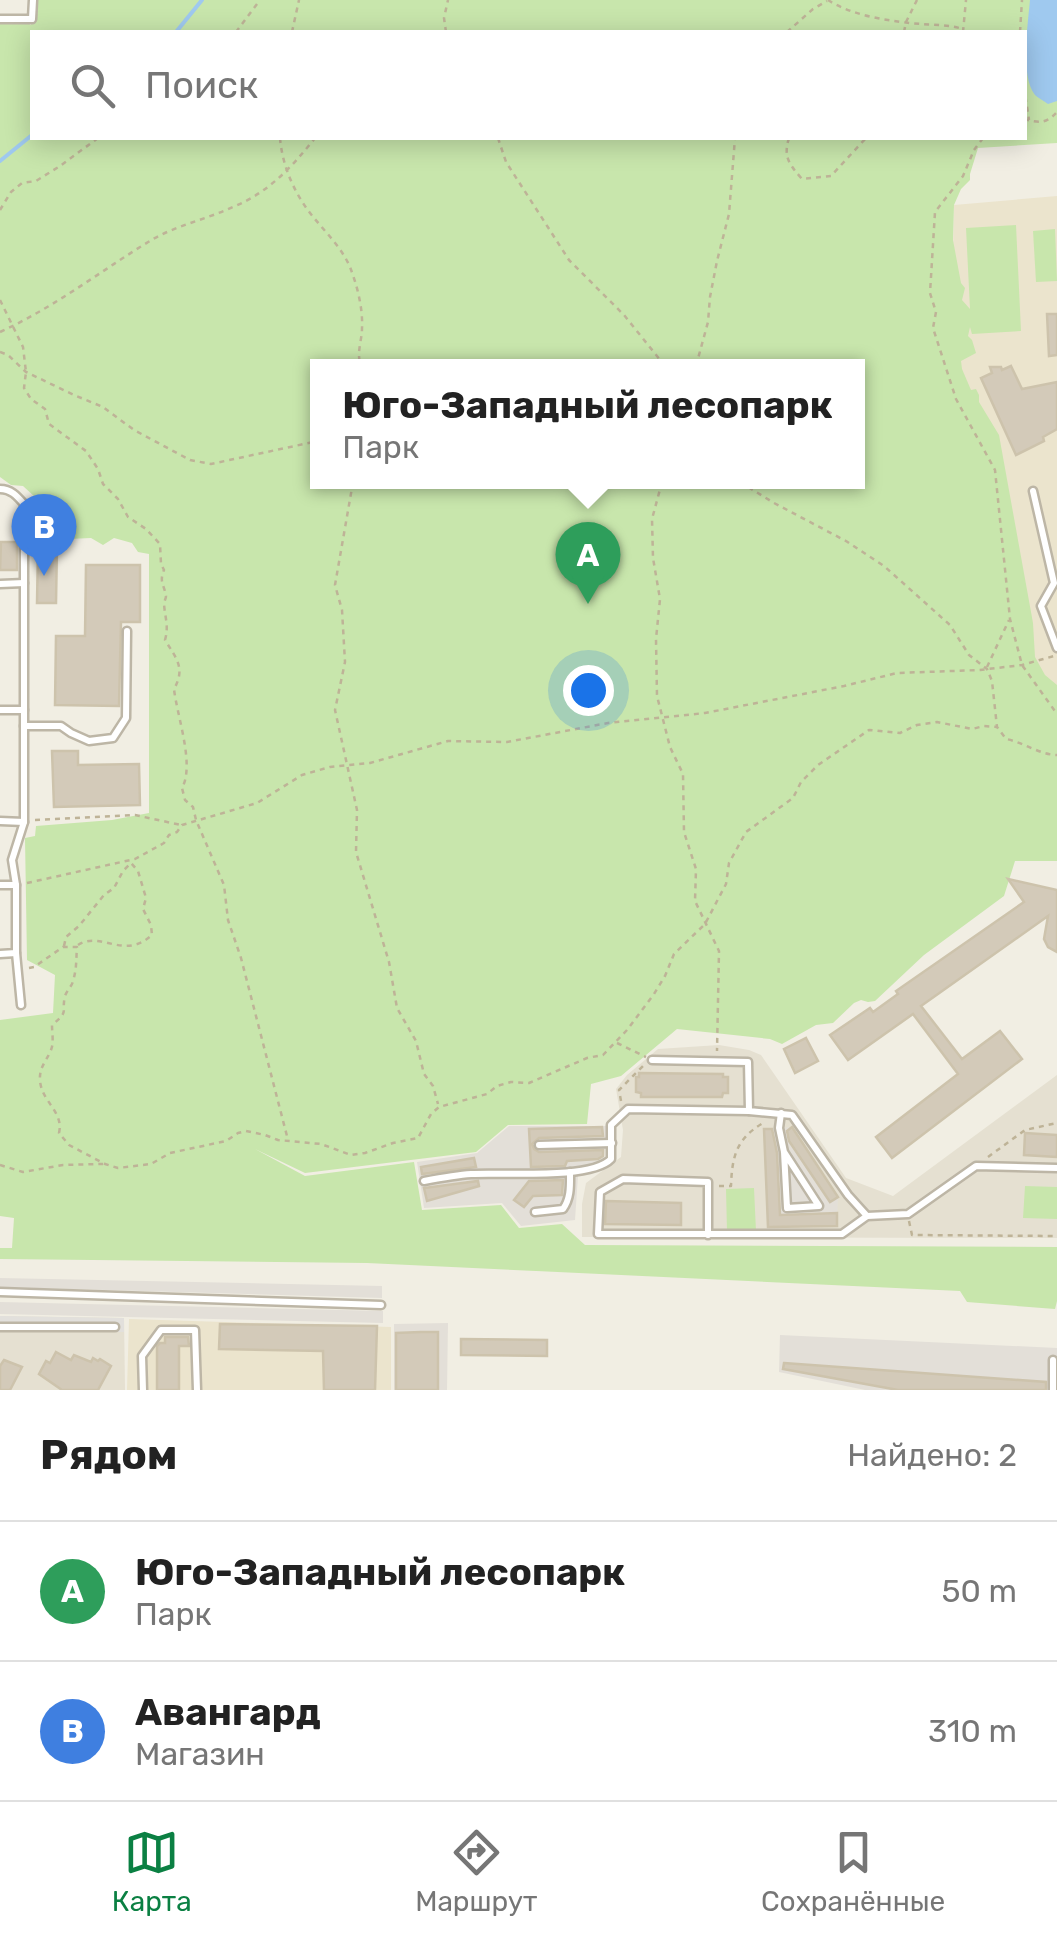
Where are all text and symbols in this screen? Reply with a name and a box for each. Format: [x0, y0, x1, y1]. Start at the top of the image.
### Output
search box [30, 30, 1027, 140]
icon: search [65, 58, 120, 113]
text: Поиск [145, 62, 258, 108]
popup [310, 359, 865, 489]
text: Юго-Западный лесопарк [342, 382, 833, 428]
text: Парк [342, 428, 419, 466]
pin: B [12, 494, 76, 576]
pin: A [556, 522, 620, 604]
your location [563, 665, 614, 716]
text: Рядом [40, 1430, 177, 1480]
text: Найдено: 2 [847, 1436, 1017, 1474]
text: Юго-Западный лесопарк [135, 1549, 625, 1595]
text: A [61, 1572, 84, 1610]
text: 50 m [941, 1572, 1017, 1610]
text: Парк [135, 1595, 212, 1633]
text: Авангард [135, 1689, 321, 1735]
text: B [61, 1712, 84, 1750]
text: 310 m [928, 1712, 1017, 1750]
text: Магазин [135, 1735, 265, 1773]
tab: Карта [112, 1825, 192, 1918]
tab: Маршрут [415, 1825, 537, 1918]
tab: Сохранённые [761, 1825, 945, 1918]

